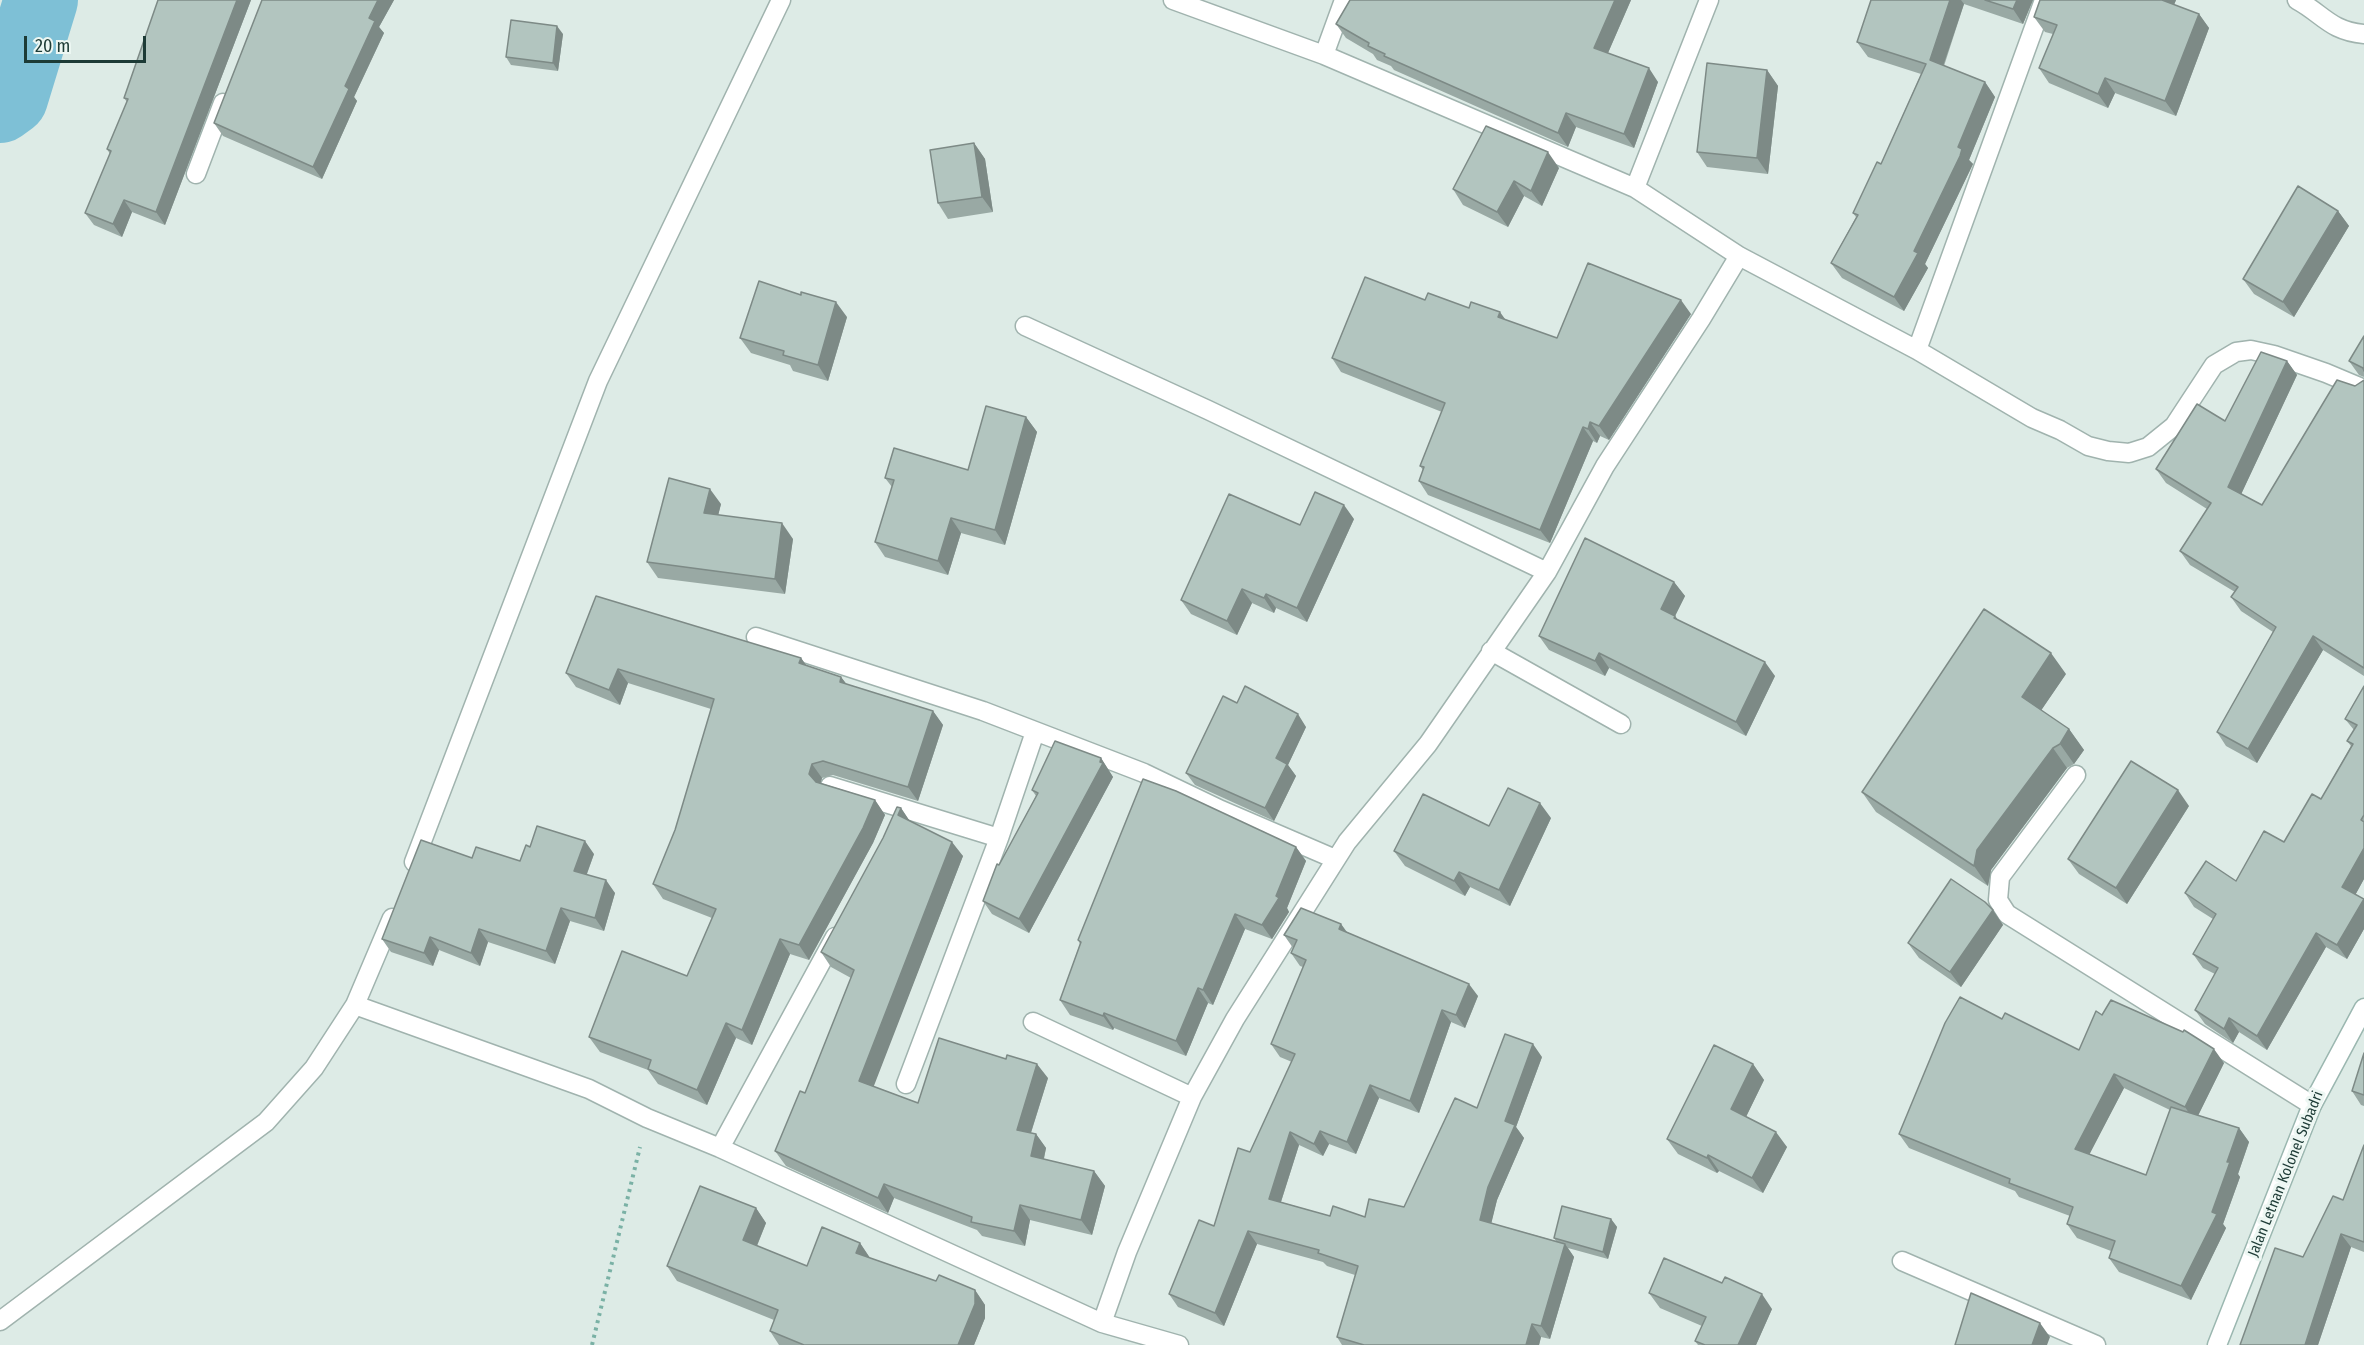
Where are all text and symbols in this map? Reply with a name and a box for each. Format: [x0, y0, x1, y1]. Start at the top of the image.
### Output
scale bar [27, 24, 148, 62]
text: 20 m [35, 35, 70, 57]
street label: Jalan Letnan Kolonel Subadri [2245, 1089, 2327, 1259]

